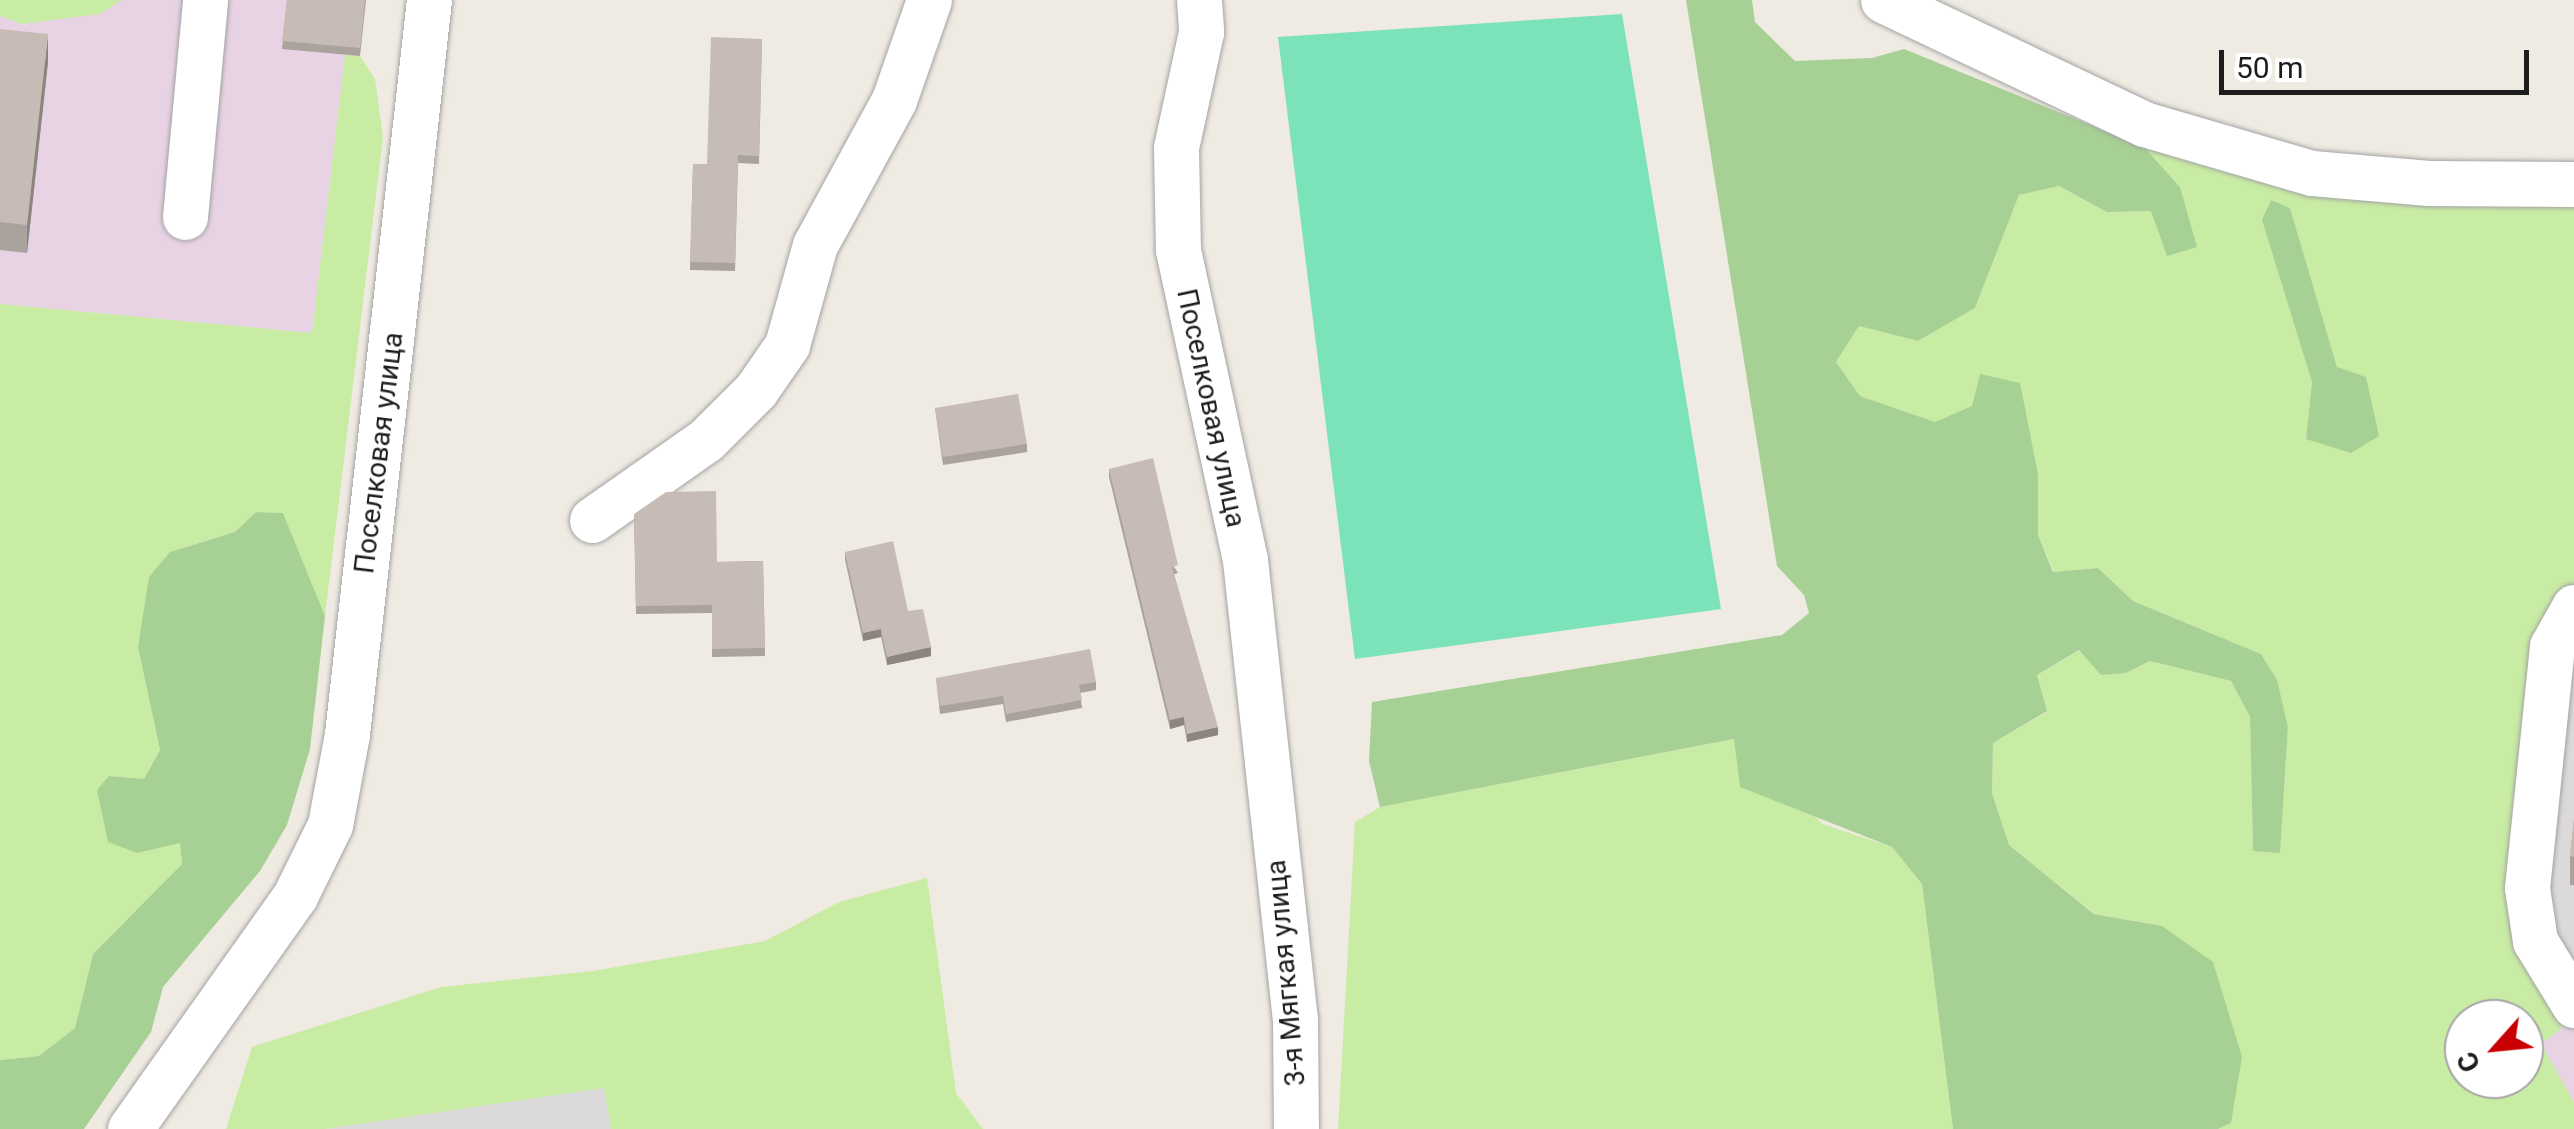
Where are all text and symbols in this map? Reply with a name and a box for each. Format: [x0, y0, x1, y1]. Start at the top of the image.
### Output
scale bar [2224, 30, 2534, 92]
text: 50 m [2236, 50, 2303, 85]
street label: Поселковая улица [1169, 286, 1253, 530]
street label: Поселковая улица [348, 330, 410, 576]
street label: 3-я Мягкая улица [1259, 859, 1313, 1087]
north arrow [2444, 999, 2544, 1099]
text: С [2450, 1046, 2487, 1078]

